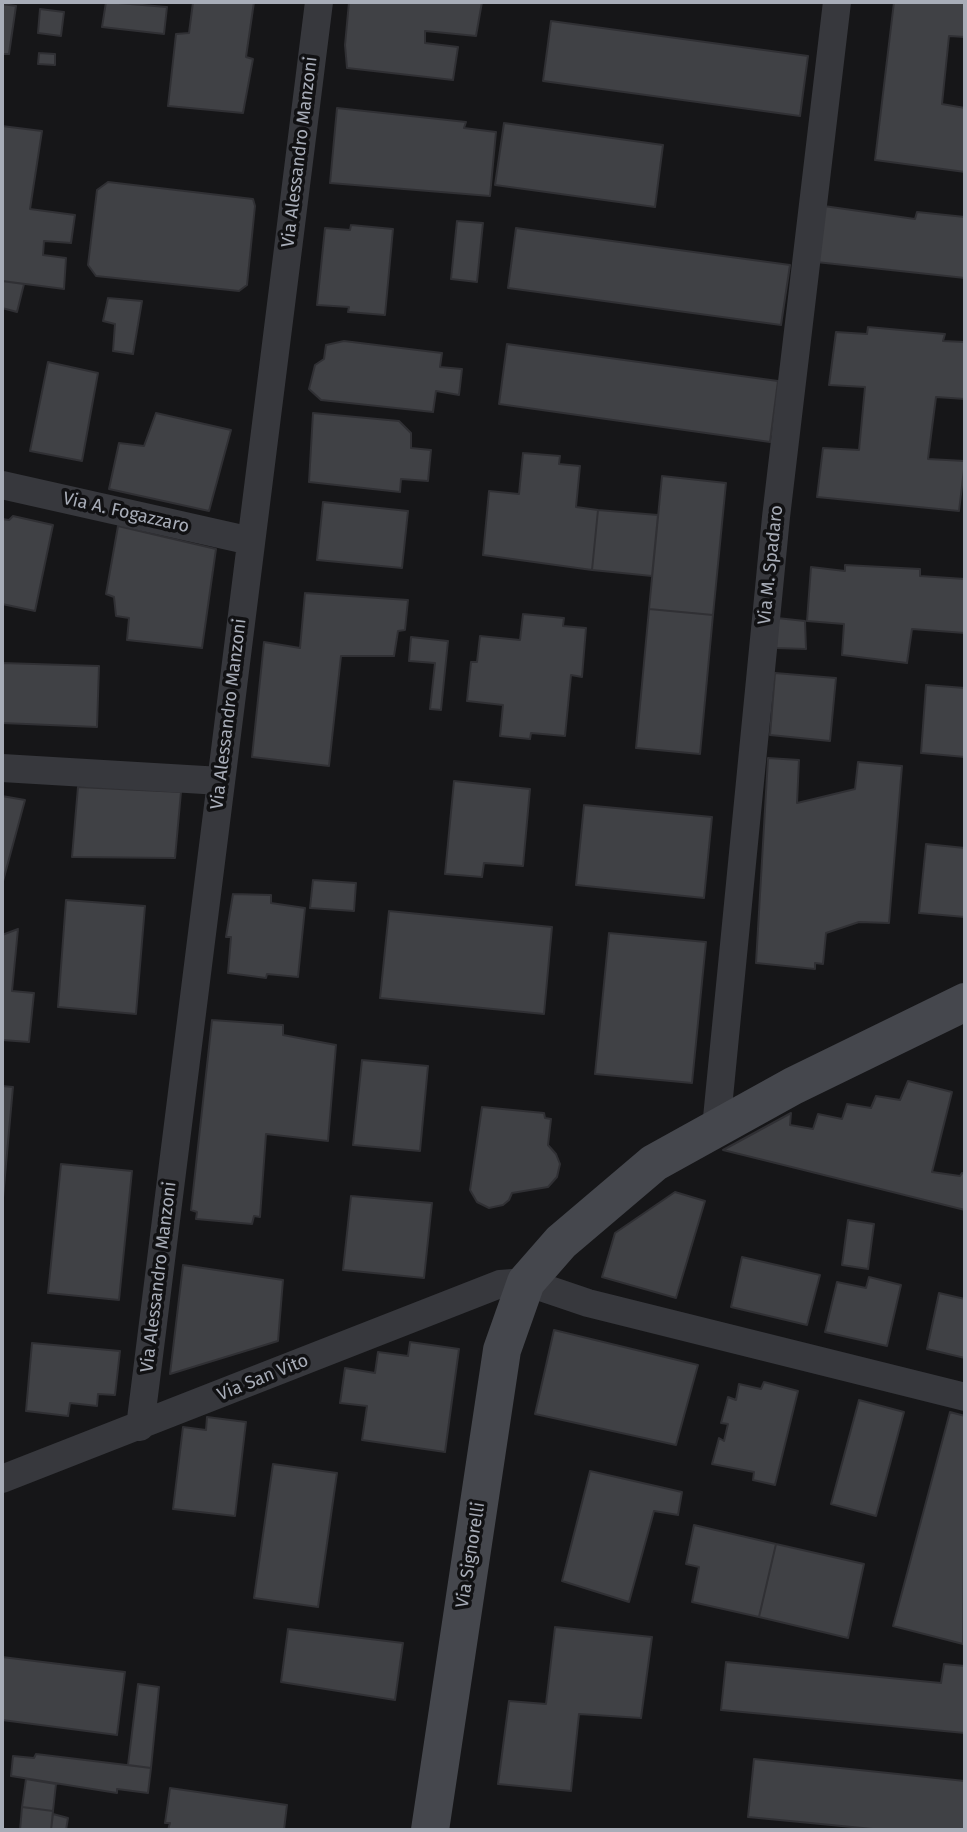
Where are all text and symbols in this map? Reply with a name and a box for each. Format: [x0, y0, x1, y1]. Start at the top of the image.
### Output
street label: Via Alessandro Manzoni [278, 55, 322, 249]
street label: Via A. Fogazzaro [61, 488, 191, 538]
street label: Via M. Spadaro [754, 504, 788, 626]
street label: Via Alessandro Manzoni [207, 617, 251, 811]
street label: Via Alessandro Manzoni [137, 1180, 181, 1374]
street label: Via San Vito [214, 1350, 312, 1406]
street label: Via Signorelli [452, 1501, 490, 1609]

